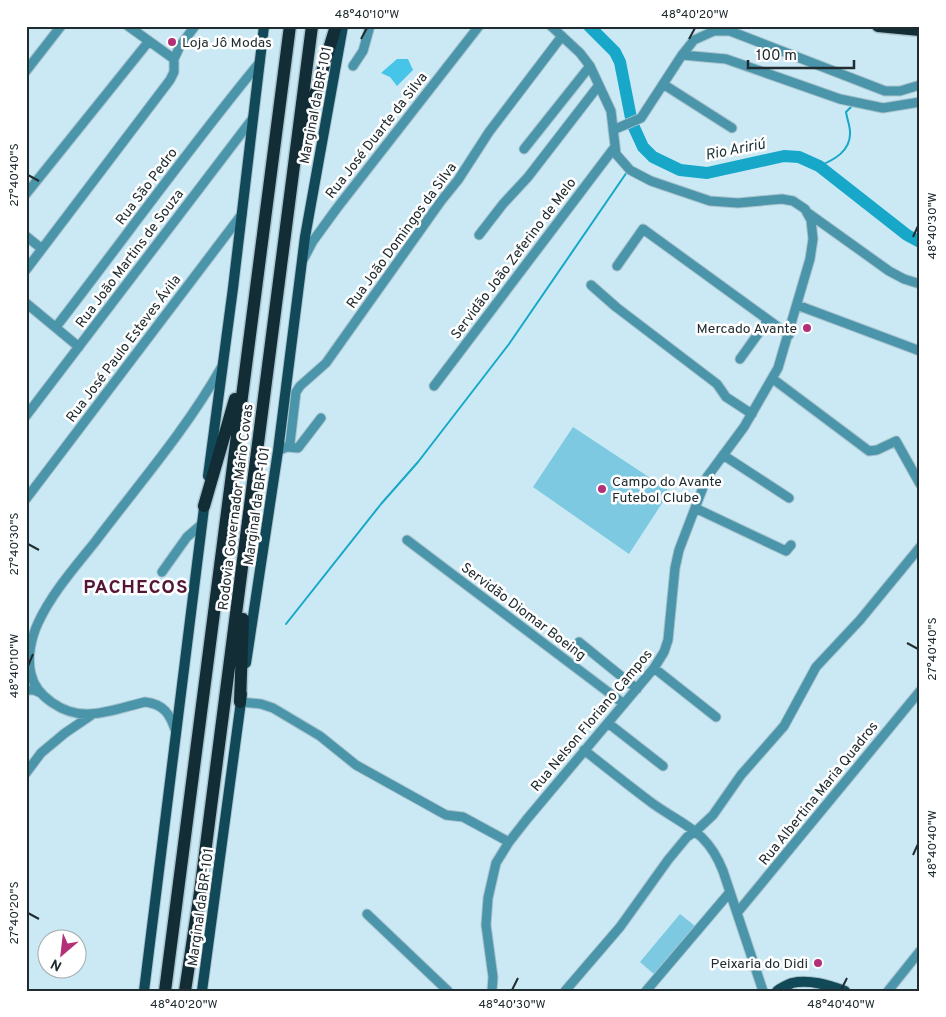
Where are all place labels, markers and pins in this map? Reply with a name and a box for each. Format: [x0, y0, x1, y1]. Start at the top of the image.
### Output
place label: Loja Jô Modas [182, 35, 272, 52]
marker: Loja Jô Modas [166, 36, 178, 48]
place label: Mercado Avante [697, 321, 797, 338]
marker: Mercado Avante [801, 322, 813, 334]
place label: Campo do Avante Futebol Clube [612, 474, 722, 507]
marker: Campo do Avante Futebol Clube [596, 483, 608, 495]
place label: Peixaria do Didi [711, 956, 808, 973]
marker: Peixaria do Didi [812, 957, 824, 969]

